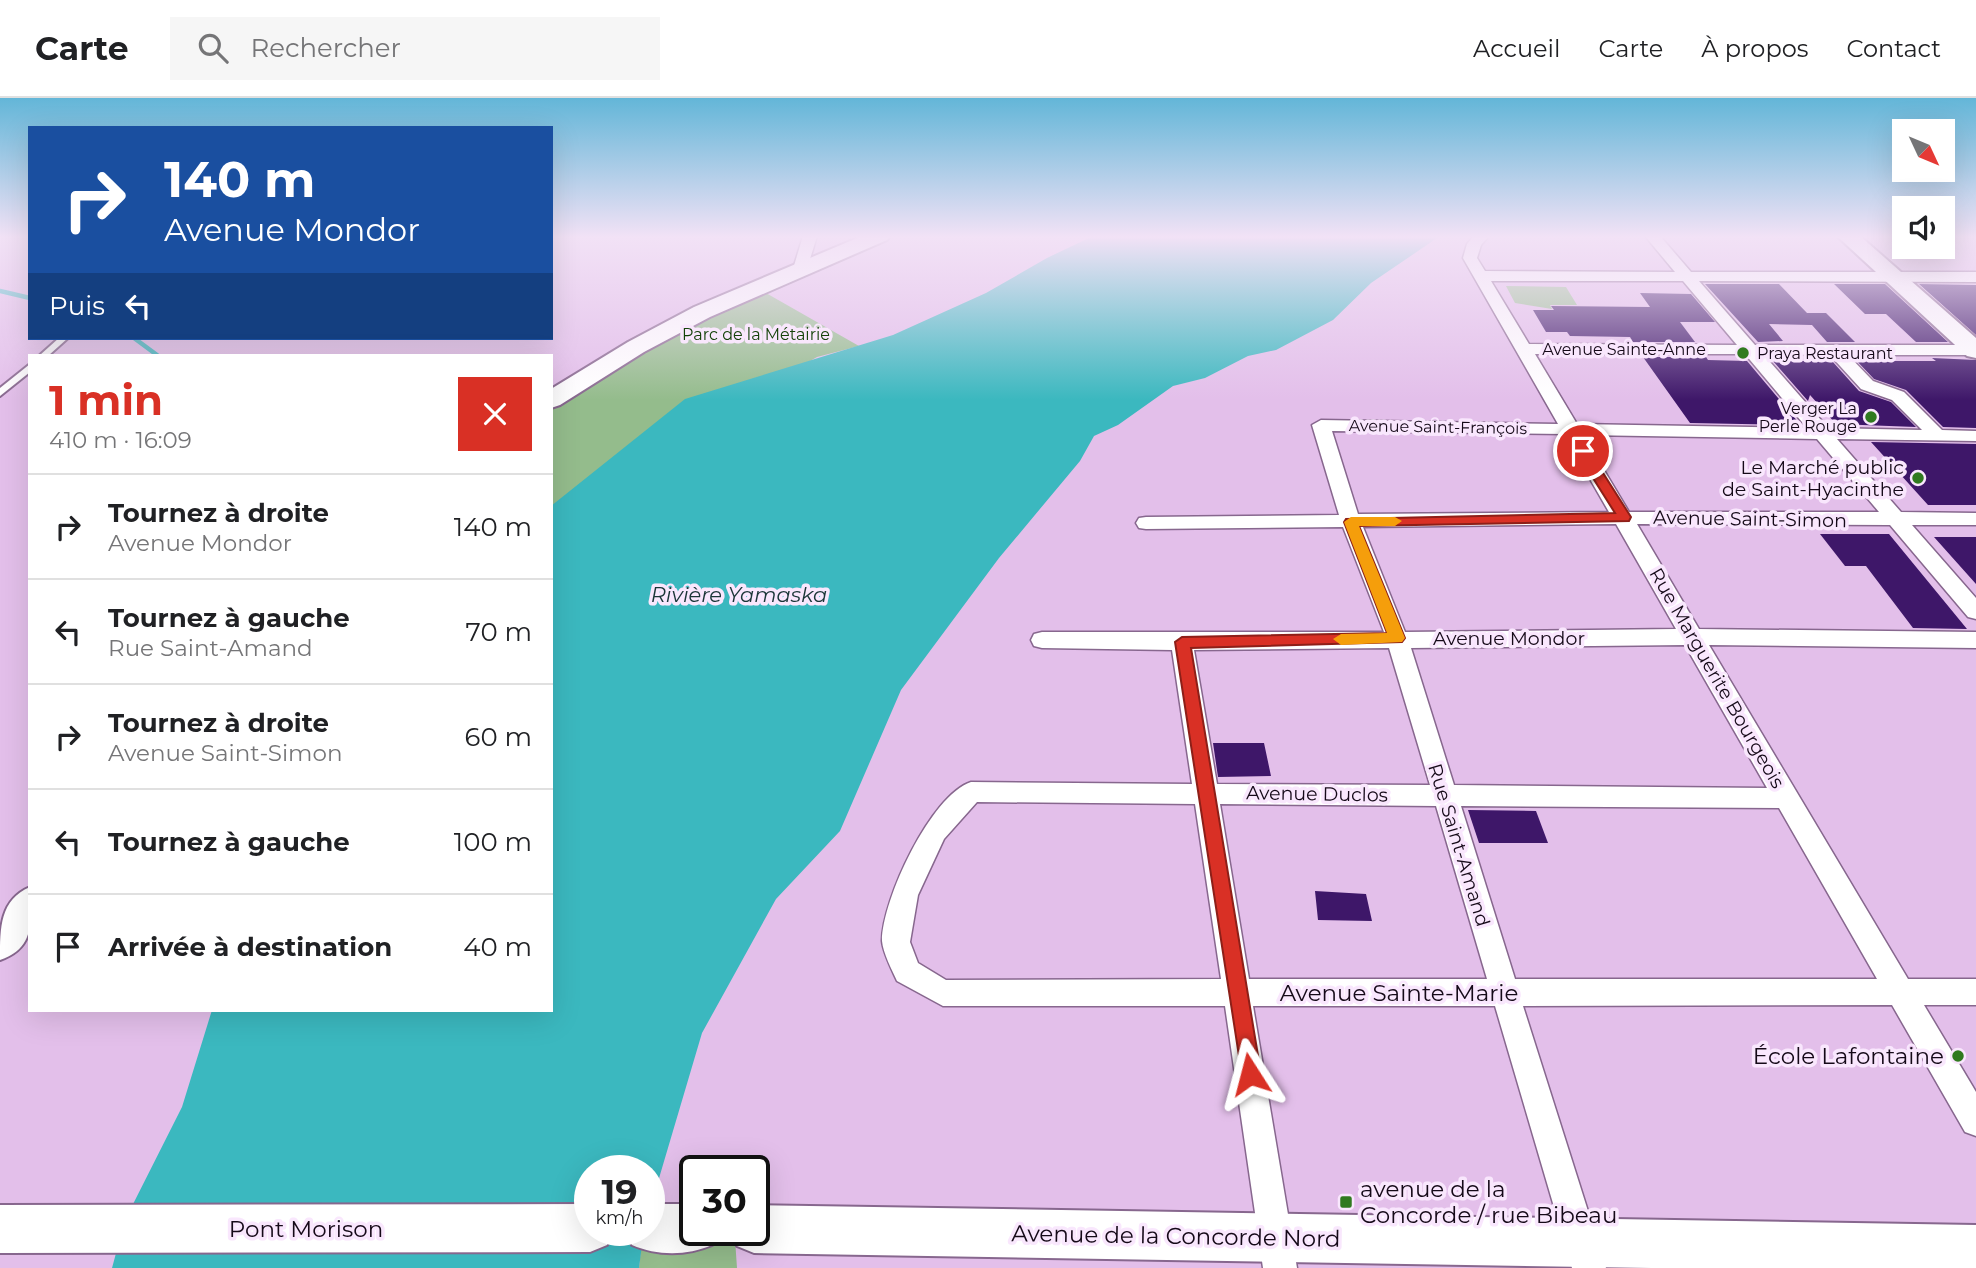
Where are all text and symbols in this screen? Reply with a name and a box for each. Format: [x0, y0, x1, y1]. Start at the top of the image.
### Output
search box [170, 17, 660, 80]
text: Carte [35, 28, 128, 68]
icon: search [194, 29, 232, 67]
text: Rechercher [250, 32, 401, 64]
text: Accueil [1473, 34, 1560, 63]
text: Carte [1598, 34, 1663, 63]
text: À propos [1701, 34, 1808, 63]
text: Contact [1846, 34, 1941, 63]
north arrow [1892, 119, 1955, 182]
map controls [1892, 119, 1955, 259]
text: 140 m [164, 150, 316, 209]
icon: right [49, 154, 140, 245]
button: sound [1892, 196, 1955, 259]
text: Avenue Mondor [164, 210, 420, 249]
icon: left [119, 287, 157, 325]
text: Puis [49, 290, 105, 322]
park label: Parc de la Métairie [682, 325, 830, 344]
street label: Avenue Sainte-Anne [1542, 340, 1706, 359]
place label: Praya Restaurant [1757, 344, 1893, 363]
marker: Praya Restaurant [1735, 345, 1751, 361]
text: 1 min [49, 374, 163, 426]
button: close [458, 377, 532, 451]
place label: Verger La Perle Rouge [1759, 399, 1857, 436]
marker: Verger La Perle Rouge [1863, 409, 1879, 425]
street label: Avenue Saint-François [1349, 416, 1528, 438]
pin [1553, 421, 1613, 481]
text: 410 m · 16:09 [49, 426, 192, 454]
icon: arrive [1564, 432, 1602, 470]
place label: Le Marché public de Saint-Hyacinthe [1722, 456, 1904, 501]
marker: Le Marché public de Saint-Hyacinthe [1910, 470, 1926, 486]
text: Tournez à droite [108, 497, 329, 529]
street label: Avenue Saint-Simon [1653, 506, 1847, 532]
icon: right [49, 508, 87, 546]
text: 140 m [454, 511, 532, 543]
text: Avenue Mondor [108, 529, 292, 557]
street label: Rue Marguerite Bourgeois [1644, 564, 1790, 792]
water label: Rivière Yamaska [651, 582, 827, 607]
text: Tournez à gauche [108, 602, 350, 634]
icon: left [49, 613, 87, 651]
text: 70 m [466, 616, 532, 648]
street label: Avenue Mondor [1433, 627, 1585, 650]
text: Rue Saint-Amand [108, 634, 313, 662]
text: Tournez à droite [108, 707, 329, 739]
icon: right [49, 718, 87, 756]
text: 60 m [465, 721, 532, 753]
text: Avenue Saint-Simon [108, 739, 342, 767]
street label: Rue Saint-Amand [1423, 761, 1495, 929]
street label: Avenue Duclos [1246, 781, 1388, 807]
icon: left [49, 823, 87, 861]
text: Tournez à gauche [108, 826, 350, 858]
text: 100 m [454, 826, 532, 858]
icon: arrive [49, 928, 87, 966]
text: Arrivée à destination [108, 931, 392, 963]
text: 40 m [463, 931, 532, 963]
street label: Avenue Sainte-Marie [1280, 979, 1518, 1007]
position arrow [1213, 1037, 1287, 1111]
place label: École Lafontaine [1753, 1042, 1944, 1070]
marker: École Lafontaine [1950, 1048, 1966, 1064]
speed limit sign: 30 [679, 1155, 770, 1246]
text: 19 [601, 1170, 638, 1213]
place label: avenue de la Concorde / rue Bibeau [1360, 1175, 1617, 1229]
marker: avenue de la Concorde / rue Bibeau [1338, 1194, 1354, 1210]
text: km/h [595, 1207, 644, 1229]
street label: Pont Morison [229, 1215, 383, 1243]
street label: Avenue de la Concorde Nord [1011, 1219, 1341, 1253]

